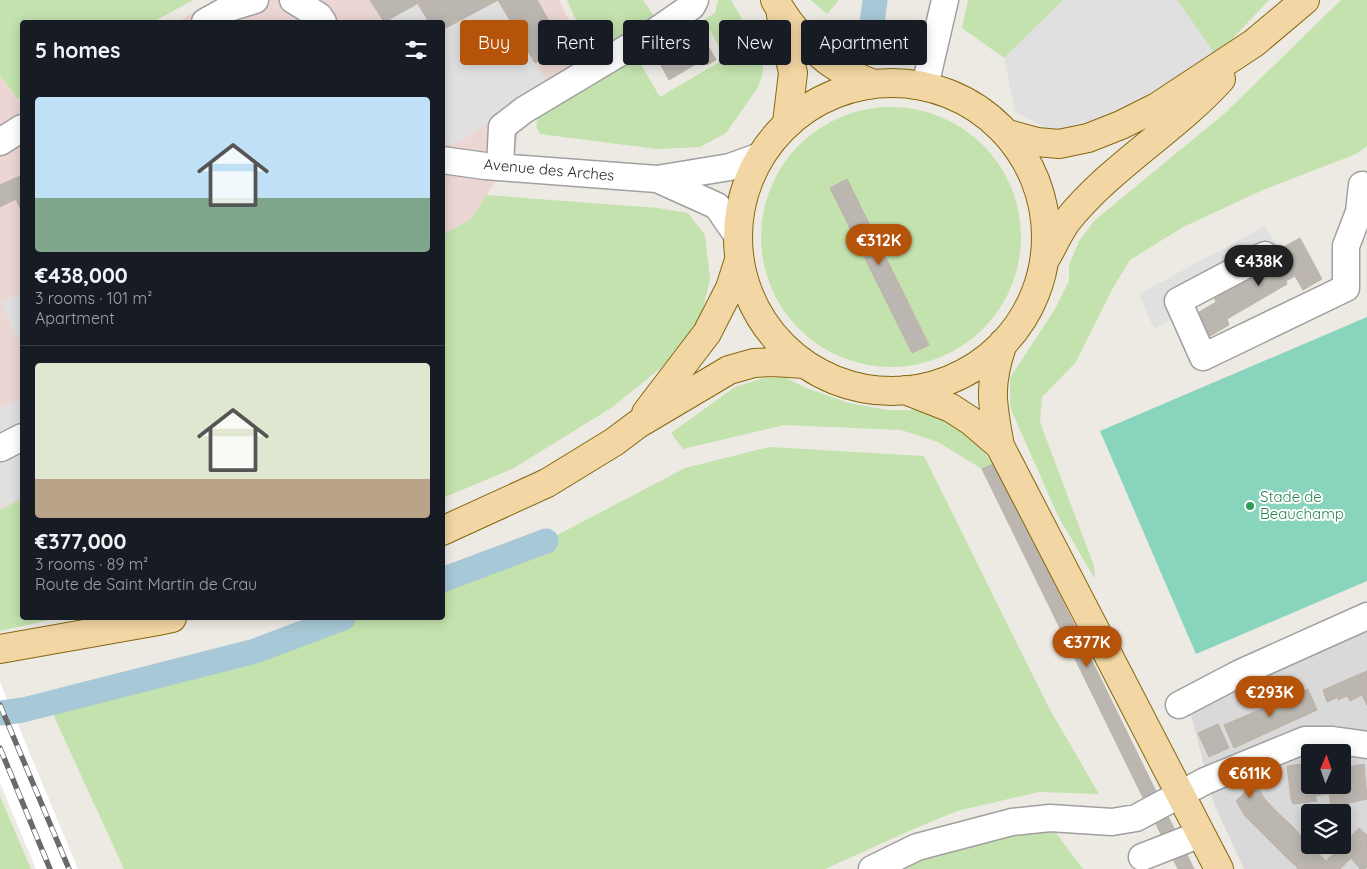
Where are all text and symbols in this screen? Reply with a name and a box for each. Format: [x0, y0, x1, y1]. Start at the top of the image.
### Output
chip: Buy [460, 20, 528, 65]
chip: Rent [538, 20, 613, 65]
chip: Filters [623, 20, 709, 65]
chip: New [719, 20, 791, 65]
chip: Apartment [801, 20, 927, 65]
icon: filters [402, 36, 430, 64]
text: 5 homes [35, 37, 120, 63]
icon: home [188, 130, 278, 220]
street label: Avenue des Arches [483, 154, 615, 185]
pin: €312K [844, 224, 914, 266]
text: €312K [857, 230, 901, 250]
pin: €438K [1224, 244, 1294, 287]
text: €438K [1235, 251, 1283, 271]
text: €438,000 [35, 262, 128, 288]
text: 3 rooms · 101 m² [35, 288, 152, 308]
text: Apartment [35, 308, 115, 328]
icon: home [188, 395, 278, 485]
place label: Stade de Beauchamp [1260, 487, 1344, 523]
marker: Stade de Beauchamp [1244, 500, 1256, 512]
text: €377,000 [35, 528, 126, 554]
text: 3 rooms · 89 m² [35, 554, 148, 574]
text: Route de Saint Martin de Crau [35, 574, 257, 594]
pin: €377K [1052, 626, 1122, 668]
text: €377K [1064, 632, 1110, 652]
pin: €293K [1235, 676, 1305, 718]
text: €293K [1246, 682, 1294, 702]
north arrow [1301, 744, 1351, 794]
map controls [1301, 744, 1351, 854]
pin: €611K [1215, 756, 1285, 799]
text: €611K [1229, 763, 1271, 783]
button: layers [1301, 804, 1351, 854]

